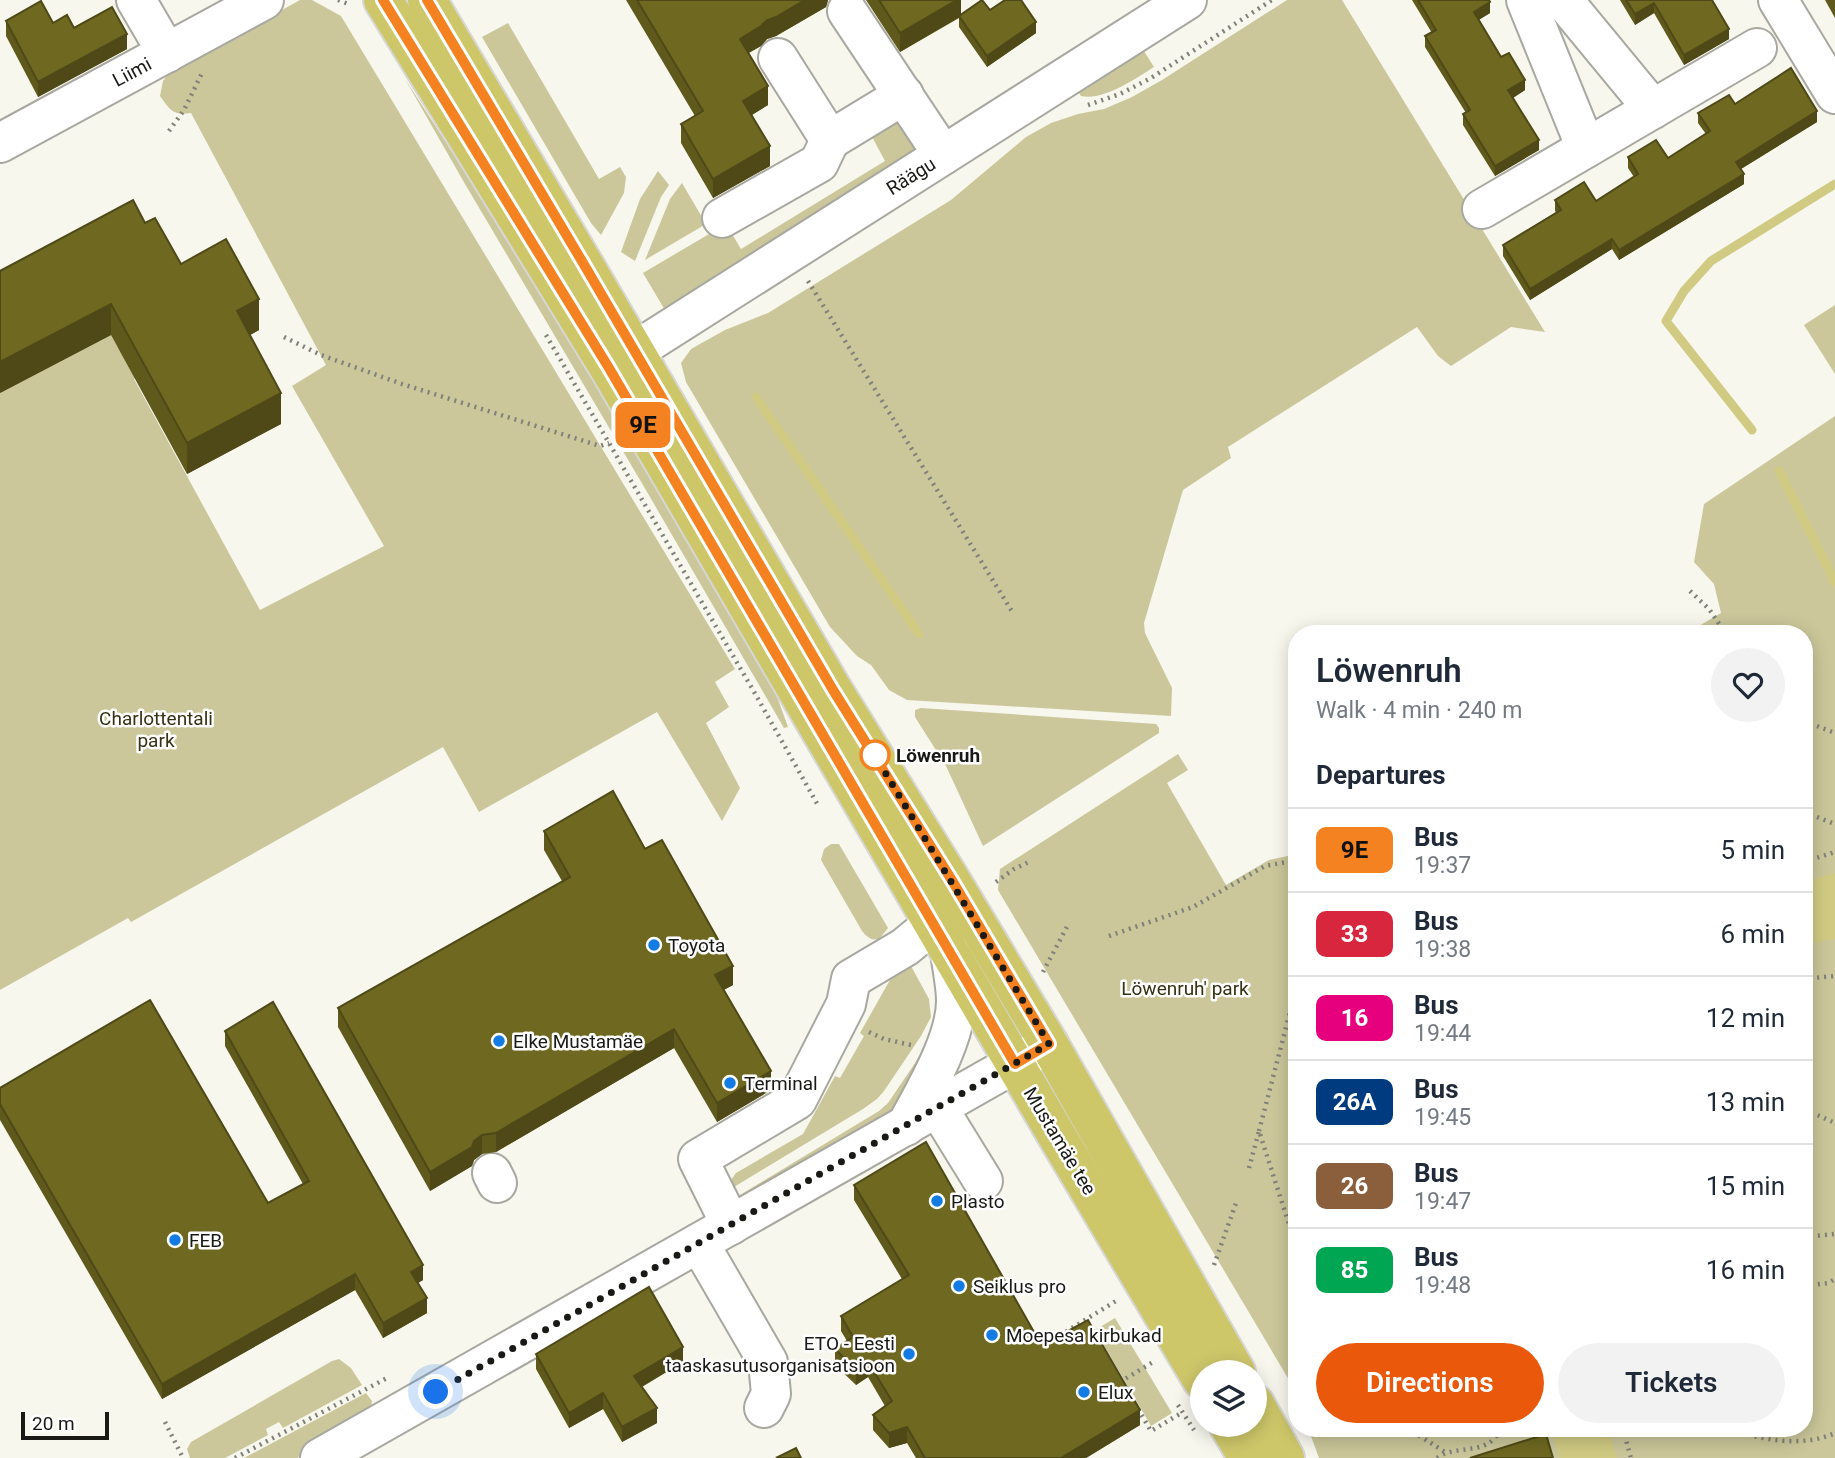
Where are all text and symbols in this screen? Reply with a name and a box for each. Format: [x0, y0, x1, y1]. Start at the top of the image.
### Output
street label: Liimi [109, 52, 155, 92]
street label: Räägu [882, 152, 940, 200]
line badge: 9E [612, 402, 674, 448]
text: 9E [629, 411, 657, 439]
button: heart [1711, 648, 1785, 722]
text: Löwenruh [1316, 651, 1462, 690]
text: Walk · 4 min · 240 m [1316, 697, 1522, 724]
park label: Charlottentali park [99, 707, 213, 752]
marker: Löwenruh [860, 740, 890, 770]
place label: Löwenruh [896, 744, 980, 767]
text: Departures [1316, 760, 1446, 790]
text: Bus [1414, 822, 1459, 852]
text: 5 min [1720, 835, 1785, 865]
text: 9E [1341, 836, 1368, 864]
text: 19:37 [1414, 852, 1471, 879]
text: Bus [1414, 906, 1459, 936]
text: 6 min [1720, 919, 1785, 949]
text: 33 [1341, 920, 1368, 948]
place label: Toyota [668, 934, 725, 957]
text: 19:38 [1414, 936, 1471, 963]
marker: Toyota [646, 937, 662, 953]
park label: Löwenruh' park [1121, 977, 1249, 1000]
text: Bus [1414, 990, 1459, 1020]
text: 12 min [1706, 1003, 1785, 1033]
text: 16 [1341, 1004, 1368, 1032]
text: 19:44 [1414, 1020, 1471, 1047]
place label: Elke Mustamäe [513, 1030, 643, 1053]
marker: Elke Mustamäe [491, 1033, 507, 1049]
place label: Terminal [744, 1072, 818, 1095]
text: Bus [1414, 1074, 1459, 1104]
marker: Terminal [722, 1075, 738, 1091]
street label: Mustamäe tee [1019, 1083, 1101, 1199]
text: 13 min [1706, 1087, 1785, 1117]
text: 26A [1333, 1088, 1376, 1116]
text: 19:45 [1414, 1104, 1471, 1131]
text: Bus [1414, 1158, 1459, 1188]
text: 15 min [1706, 1171, 1785, 1201]
text: 26 [1341, 1172, 1368, 1200]
text: 19:47 [1414, 1188, 1471, 1215]
place label: Plasto [951, 1190, 1005, 1213]
marker: Plasto [929, 1193, 945, 1209]
place label: FEB [189, 1229, 222, 1252]
marker: FEB [167, 1232, 183, 1248]
text: Bus [1414, 1242, 1459, 1272]
text: 16 min [1706, 1255, 1785, 1285]
text: 85 [1341, 1256, 1368, 1284]
text: 19:48 [1414, 1272, 1471, 1299]
place label: Seiklus pro [973, 1275, 1066, 1298]
marker: Seiklus pro [951, 1278, 967, 1294]
place label: Moepesa kirbukad [1006, 1324, 1162, 1347]
marker: Moepesa kirbukad [984, 1327, 1000, 1343]
place label: ETO - Eesti taaskasutusorganisatsioon [665, 1332, 895, 1377]
button: Directions [1316, 1343, 1544, 1423]
button: Tickets [1558, 1343, 1785, 1423]
marker: ETO - Eesti taaskasutusorganisatsioon [901, 1346, 917, 1362]
map controls [1190, 1360, 1267, 1437]
button: layers [1190, 1360, 1267, 1437]
your location [418, 1374, 453, 1409]
place label: Elux [1098, 1381, 1134, 1404]
marker: Elux [1076, 1384, 1092, 1400]
scale bar [21, 1409, 108, 1441]
text: 20 m [32, 1412, 75, 1435]

